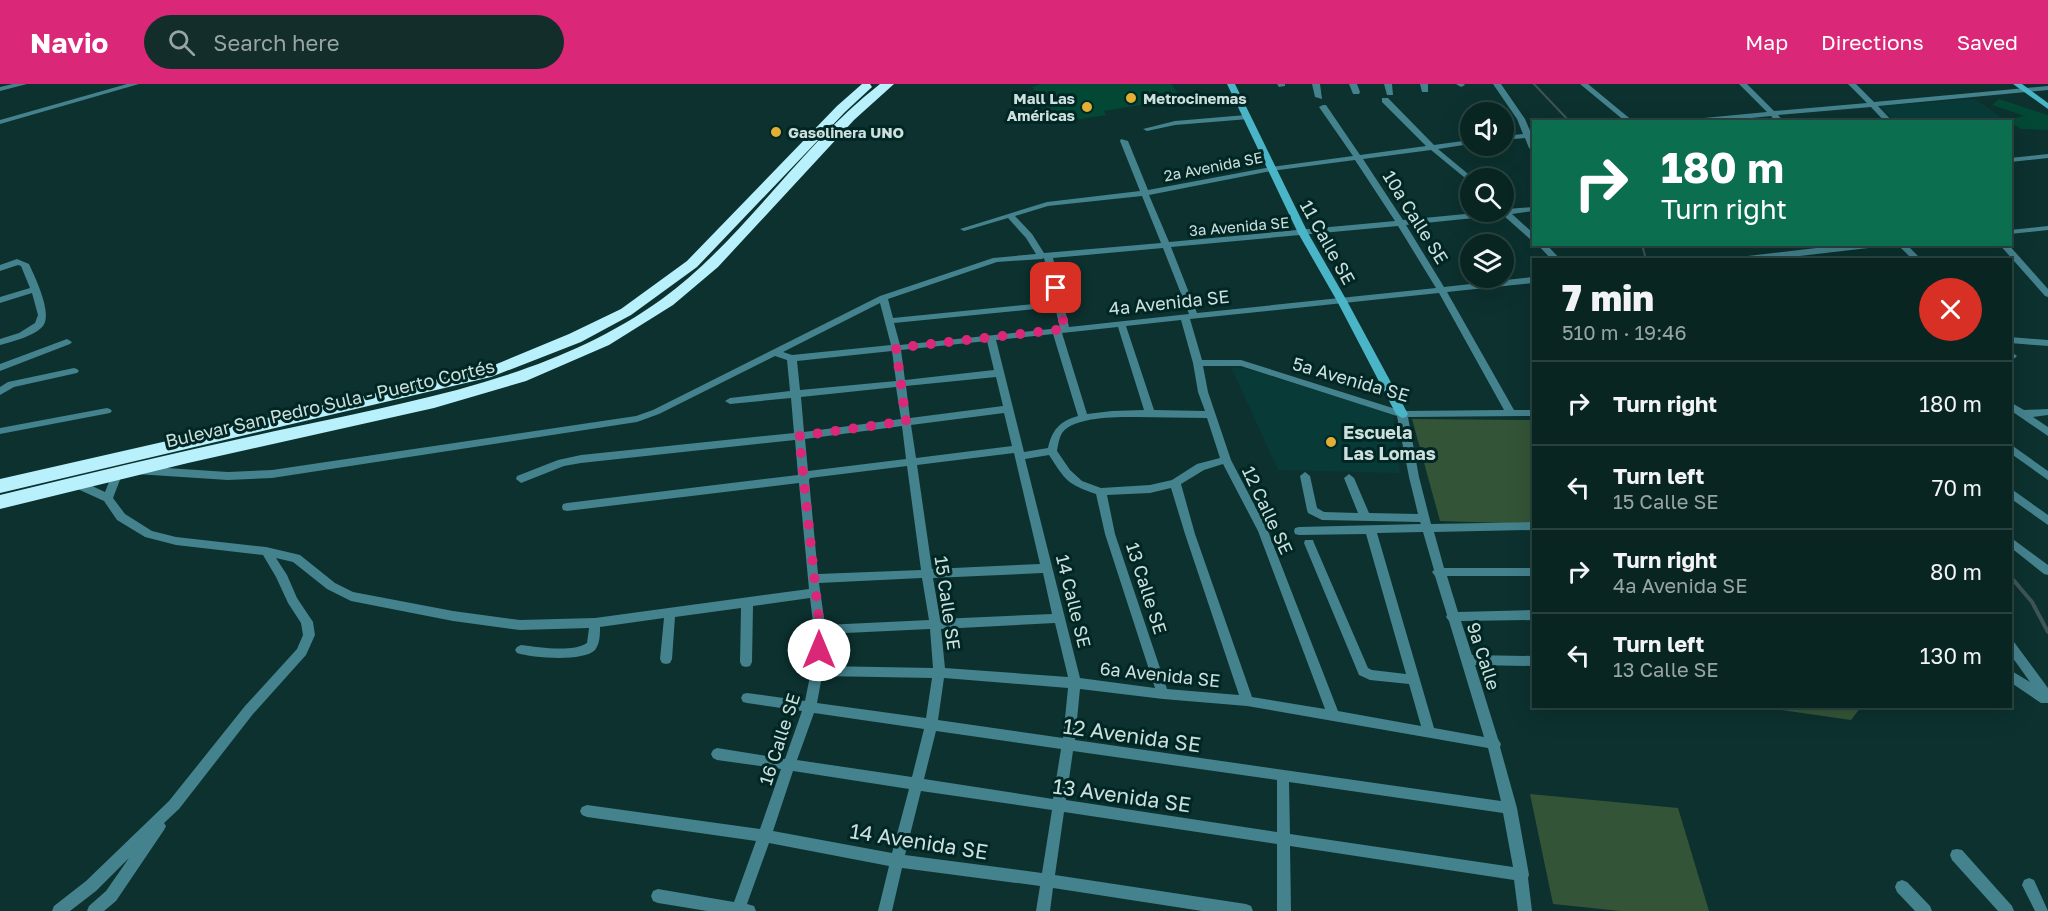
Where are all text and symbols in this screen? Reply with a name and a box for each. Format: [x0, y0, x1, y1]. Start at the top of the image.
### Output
search box [144, 15, 564, 69]
text: Navio [30, 26, 108, 59]
icon: search [165, 26, 198, 59]
text: Search here [213, 29, 339, 56]
text: Map [1745, 29, 1788, 55]
text: Directions [1821, 29, 1924, 55]
text: Saved [1957, 29, 2018, 55]
place label: Mall Las Américas [1007, 89, 1075, 124]
place label: Metrocinemas [1143, 89, 1247, 107]
marker: Metrocinemas [1124, 91, 1138, 105]
marker: Mall Las Américas [1080, 100, 1094, 114]
map controls [1460, 102, 1514, 288]
button: sound [1460, 102, 1514, 156]
place label: Gasolinera UNO [788, 123, 904, 141]
marker: Gasolinera UNO [769, 125, 783, 139]
text: 180 m [1661, 142, 1784, 192]
icon: right [1562, 144, 1640, 222]
street label: 2a Avenida SE [1162, 148, 1264, 184]
street label: 10a Calle SE [1379, 166, 1453, 268]
button: search [1460, 168, 1514, 222]
text: Turn right [1661, 193, 1787, 225]
street label: 11 Calle SE [1296, 196, 1360, 288]
street label: 3a Avenida SE [1188, 213, 1290, 239]
button: layers [1460, 234, 1514, 288]
pin [1030, 262, 1081, 313]
icon: arrive [1039, 271, 1072, 304]
text: 7 min [1562, 276, 1654, 319]
button: close [1919, 278, 1982, 341]
street label: 4a Avenida SE [1108, 285, 1230, 319]
text: 510 m · 19:46 [1562, 320, 1687, 344]
street label: 5a Avenida SE [1290, 352, 1412, 406]
street label: Bulevar San Pedro Sula - Puerto Cortés [163, 354, 497, 452]
icon: right [1562, 387, 1595, 420]
text: Turn right [1613, 390, 1717, 417]
text: 180 m [1919, 390, 1982, 417]
place label: Escuela Las Lomas [1343, 421, 1436, 464]
marker: Escuela Las Lomas [1324, 435, 1338, 449]
street label: 12 Calle SE [1238, 462, 1298, 558]
text: Turn left [1613, 462, 1704, 489]
icon: left [1562, 471, 1595, 504]
text: 70 m [1932, 474, 1982, 501]
text: 15 Calle SE [1613, 489, 1718, 513]
street label: 13 Calle SE [1122, 539, 1172, 637]
text: Turn right [1613, 546, 1717, 573]
street label: 14 Calle SE [1052, 552, 1096, 650]
street label: 15 Calle SE [931, 554, 965, 652]
icon: right [1562, 555, 1595, 588]
text: 80 m [1930, 558, 1982, 585]
text: 4a Avenida SE [1613, 573, 1747, 597]
position arrow [787, 618, 851, 682]
street label: 9a Calle [1463, 619, 1505, 693]
text: Turn left [1613, 630, 1704, 657]
icon: left [1562, 639, 1595, 672]
text: 130 m [1920, 642, 1982, 669]
street label: 6a Avenida SE [1099, 657, 1221, 691]
text: 13 Calle SE [1613, 657, 1719, 681]
street label: 16 Calle SE [754, 690, 804, 788]
street label: 12 Avenida SE [1061, 712, 1203, 758]
street label: 13 Avenida SE [1051, 772, 1193, 818]
street label: 14 Avenida SE [848, 817, 990, 865]

